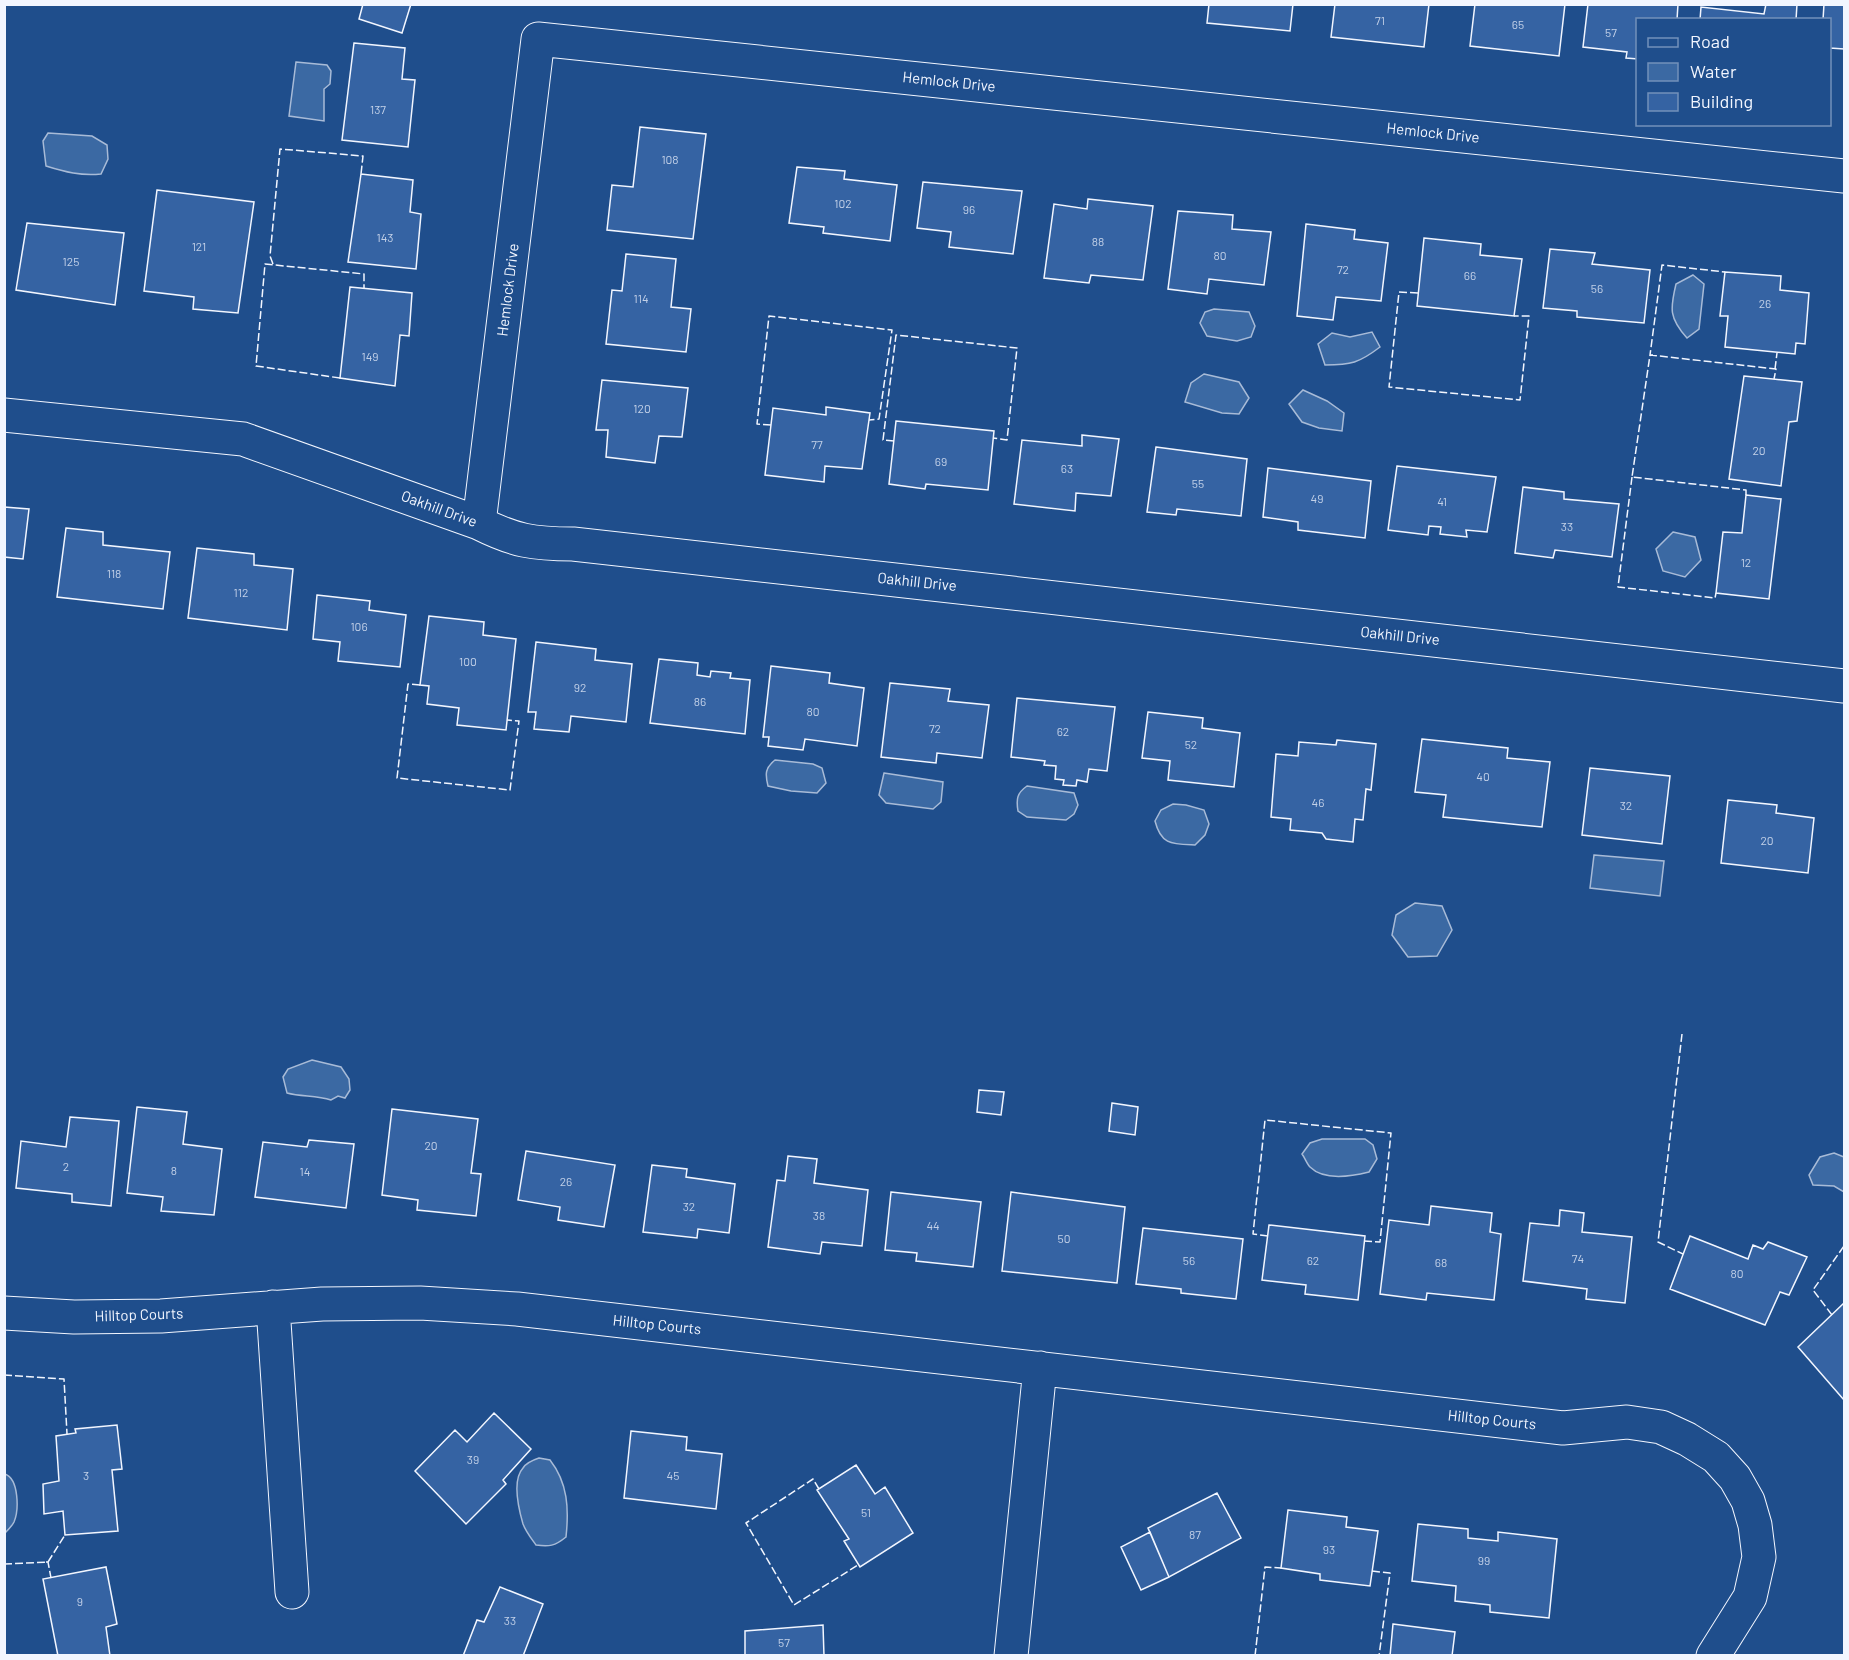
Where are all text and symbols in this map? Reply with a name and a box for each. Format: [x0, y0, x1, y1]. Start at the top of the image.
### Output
house number: 71 [1375, 13, 1385, 27]
house number: 65 [1512, 17, 1524, 31]
legend [1636, 18, 1831, 126]
house number: 57 [1605, 25, 1617, 39]
text: Road [1690, 30, 1730, 52]
text: Water [1690, 60, 1737, 82]
street label: Hemlock Drive [902, 67, 997, 95]
text: Building [1690, 90, 1753, 112]
house number: 137 [370, 102, 386, 116]
street label: Hemlock Drive [1386, 118, 1481, 146]
house number: 108 [661, 152, 679, 166]
house number: 102 [834, 196, 852, 210]
house number: 96 [963, 202, 975, 216]
house number: 143 [377, 230, 394, 244]
house number: 88 [1092, 234, 1104, 248]
house number: 121 [192, 239, 206, 253]
street label: Hemlock Drive [492, 242, 522, 337]
house number: 80 [1213, 248, 1227, 262]
house number: 125 [63, 254, 79, 268]
house number: 72 [1337, 262, 1349, 276]
house number: 66 [1464, 268, 1476, 282]
house number: 56 [1591, 281, 1603, 295]
house number: 114 [633, 291, 649, 305]
house number: 26 [1759, 296, 1771, 310]
house number: 149 [361, 349, 379, 363]
house number: 120 [633, 401, 651, 415]
house number: 77 [811, 437, 823, 451]
house number: 20 [1752, 443, 1766, 457]
house number: 69 [935, 454, 947, 468]
house number: 63 [1061, 461, 1073, 475]
house number: 55 [1192, 476, 1204, 490]
street label: Oakhill Drive [399, 486, 480, 530]
house number: 49 [1311, 491, 1323, 505]
house number: 41 [1437, 494, 1447, 508]
house number: 33 [1561, 519, 1573, 533]
house number: 12 [1741, 555, 1751, 569]
house number: 118 [107, 566, 121, 580]
street label: Oakhill Drive [877, 568, 958, 594]
house number: 112 [234, 585, 248, 599]
house number: 106 [350, 619, 368, 633]
street label: Oakhill Drive [1360, 622, 1441, 648]
house number: 100 [459, 654, 477, 668]
house number: 92 [574, 680, 586, 694]
house number: 86 [694, 694, 706, 708]
house number: 80 [806, 704, 820, 718]
house number: 72 [929, 721, 941, 735]
house number: 62 [1057, 724, 1069, 738]
house number: 52 [1185, 737, 1197, 751]
house number: 40 [1476, 769, 1490, 783]
house number: 46 [1312, 795, 1324, 809]
house number: 32 [1620, 798, 1632, 812]
house number: 20 [1760, 833, 1774, 847]
house number: 20 [424, 1138, 438, 1152]
house number: 2 [63, 1159, 69, 1173]
house number: 8 [171, 1163, 177, 1177]
house number: 14 [300, 1164, 310, 1178]
house number: 26 [560, 1174, 572, 1188]
house number: 32 [683, 1199, 695, 1213]
house number: 38 [813, 1208, 825, 1222]
house number: 44 [926, 1218, 940, 1232]
house number: 50 [1058, 1231, 1070, 1245]
house number: 74 [1572, 1251, 1584, 1265]
house number: 56 [1183, 1253, 1195, 1267]
house number: 62 [1307, 1253, 1319, 1267]
house number: 68 [1435, 1255, 1447, 1269]
house number: 80 [1730, 1266, 1744, 1280]
street label: Hilltop Courts [94, 1303, 184, 1325]
street label: Hilltop Courts [612, 1310, 702, 1338]
street label: Hilltop Courts [1447, 1405, 1537, 1433]
house number: 39 [467, 1452, 479, 1466]
house number: 3 [83, 1468, 89, 1482]
house number: 45 [667, 1468, 679, 1482]
house number: 51 [861, 1505, 871, 1519]
house number: 87 [1189, 1527, 1201, 1541]
house number: 93 [1323, 1542, 1335, 1556]
house number: 99 [1478, 1553, 1490, 1567]
house number: 9 [77, 1594, 83, 1608]
house number: 33 [504, 1613, 516, 1627]
house number: 57 [778, 1635, 790, 1649]

